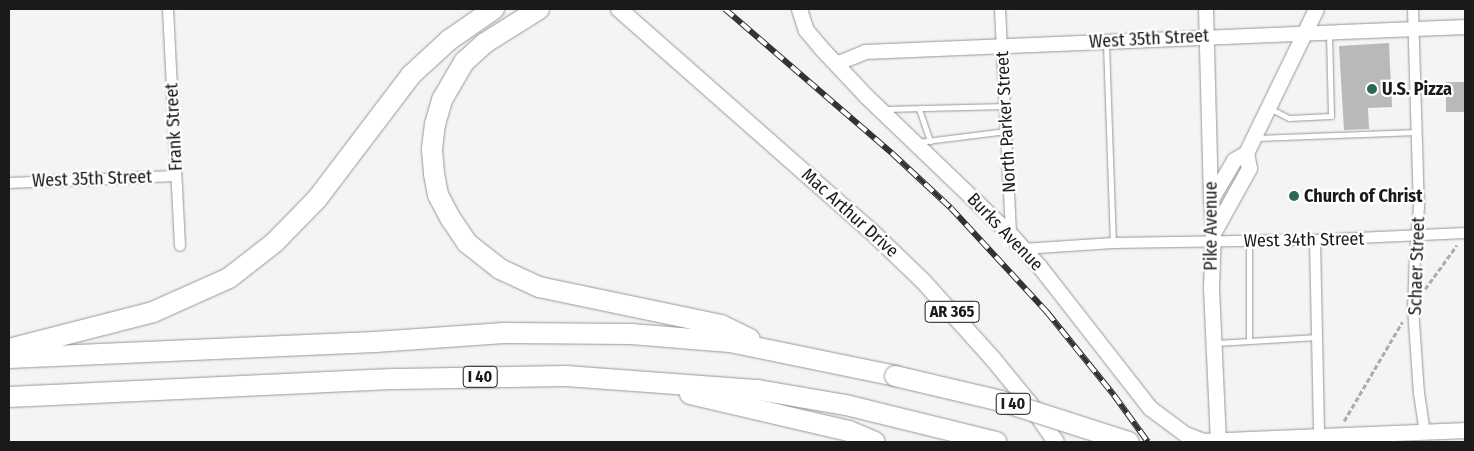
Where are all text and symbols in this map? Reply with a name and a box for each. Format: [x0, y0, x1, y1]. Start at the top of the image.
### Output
street label: West 35th Street [1088, 25, 1210, 53]
street label: North Parker Street [992, 51, 1020, 193]
place label: U.S. Pizza [1382, 78, 1452, 100]
street label: Frank Street [161, 82, 187, 172]
marker: U.S. Pizza [1366, 83, 1378, 95]
street label: Mac Arthur Drive [797, 164, 903, 262]
street label: West 35th Street [32, 166, 152, 192]
street label: Pike Avenue [1200, 181, 1222, 271]
place label: Church of Christ [1304, 185, 1423, 207]
street label: Burks Avenue [963, 189, 1047, 275]
marker: Church of Christ [1288, 190, 1300, 202]
street label: Schaer Street [1404, 216, 1430, 316]
street label: West 34th Street [1244, 228, 1364, 252]
road number: AR 365 [924, 298, 980, 326]
road number: I 40 [462, 364, 498, 391]
road number: I 40 [996, 390, 1030, 418]

